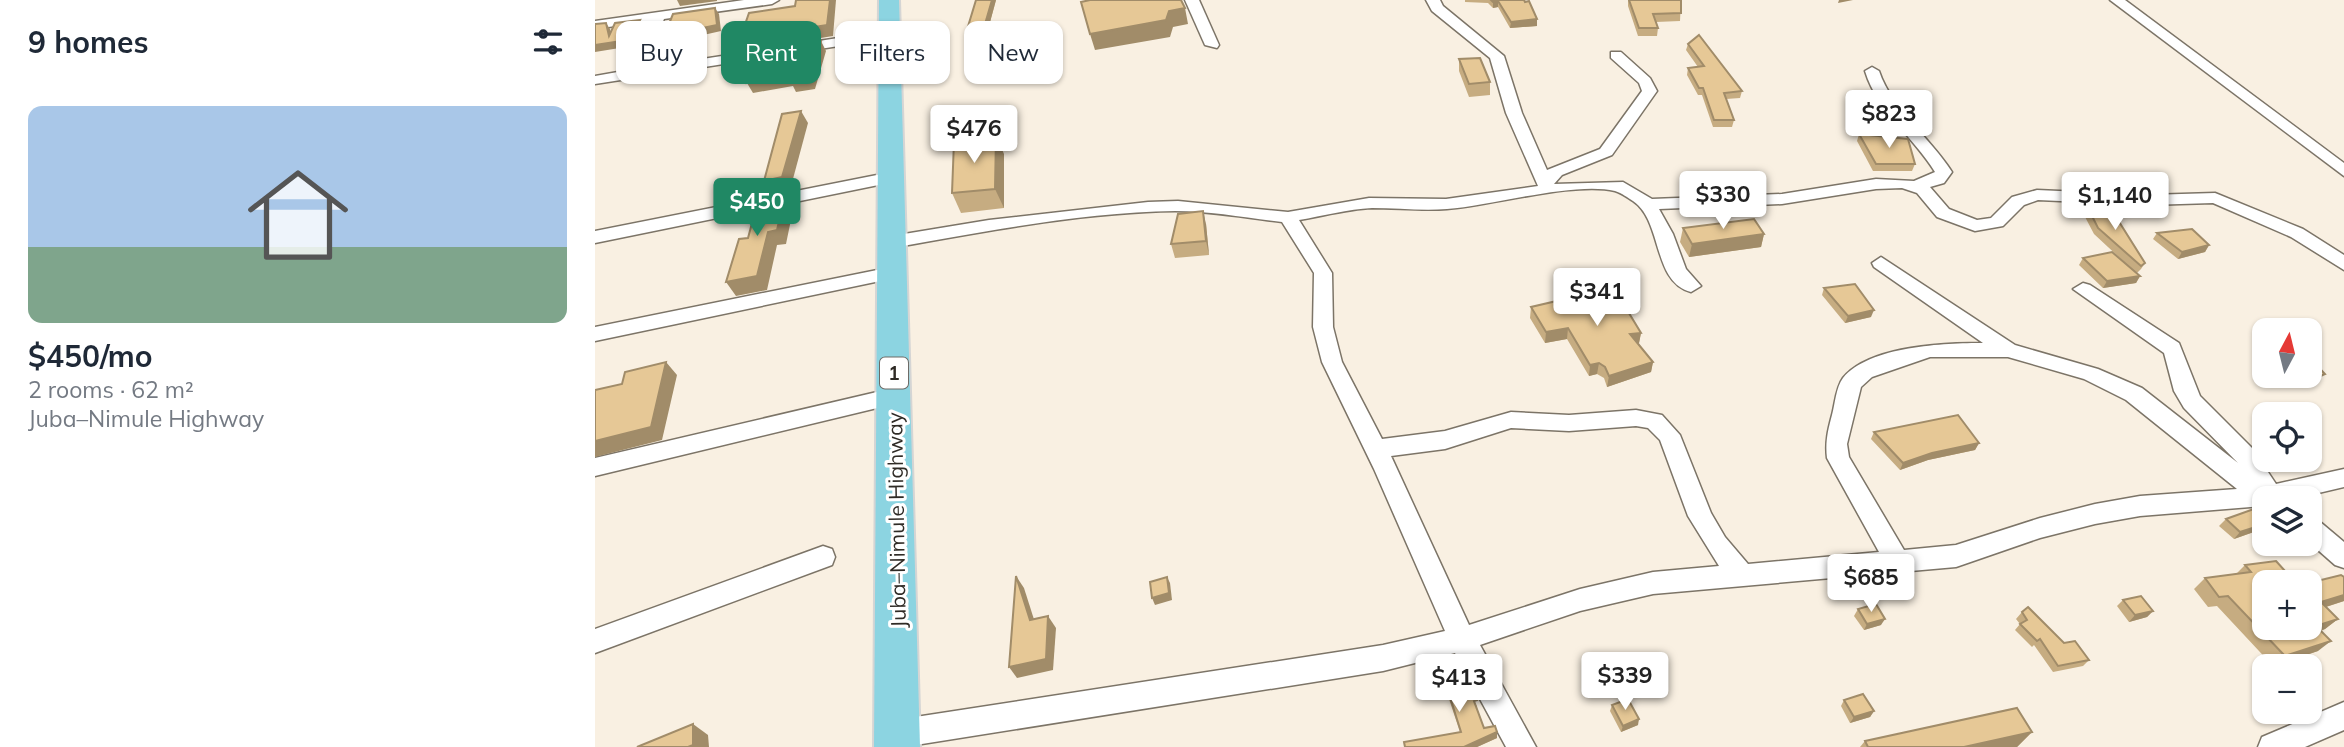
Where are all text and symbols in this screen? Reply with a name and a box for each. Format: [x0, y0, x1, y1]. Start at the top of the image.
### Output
chip: Buy [616, 21, 707, 84]
chip: Rent [721, 21, 821, 84]
chip: Filters [835, 21, 950, 84]
chip: New [964, 21, 1063, 84]
text: 9 homes [28, 23, 149, 61]
icon: filters [529, 23, 567, 61]
pin: $823 [1848, 90, 1930, 150]
text: $823 [1861, 98, 1917, 127]
pin: $476 [933, 106, 1015, 165]
text: $476 [946, 113, 1002, 142]
icon: home [235, 152, 361, 278]
pin: $330 [1682, 172, 1764, 231]
pin: $1,140 [2058, 173, 2172, 232]
pin: $450 [716, 178, 798, 238]
text: $330 [1695, 179, 1751, 208]
text: $1,140 [2078, 180, 2152, 209]
text: $450 [729, 186, 785, 215]
pin: $341 [1556, 268, 1638, 328]
text: $341 [1569, 276, 1625, 305]
north arrow [2252, 318, 2322, 388]
map controls [2252, 318, 2322, 724]
text: $450/mo [28, 337, 152, 375]
road number: 1 [880, 358, 908, 388]
text: 2 rooms · 62 m² [28, 375, 194, 404]
button: locate [2252, 402, 2322, 472]
text: Juba–Nimule Highway [28, 404, 264, 433]
street label: Juba–Nimule Highway [881, 412, 911, 628]
button: layers [2252, 486, 2322, 556]
pin: $685 [1830, 554, 1912, 614]
text: $685 [1843, 562, 1899, 591]
button: + [2252, 570, 2322, 640]
pin: $339 [1584, 652, 1666, 712]
pin: $413 [1418, 654, 1500, 714]
button: − [2252, 654, 2322, 724]
text: $339 [1597, 660, 1653, 689]
text: $413 [1431, 662, 1487, 691]

